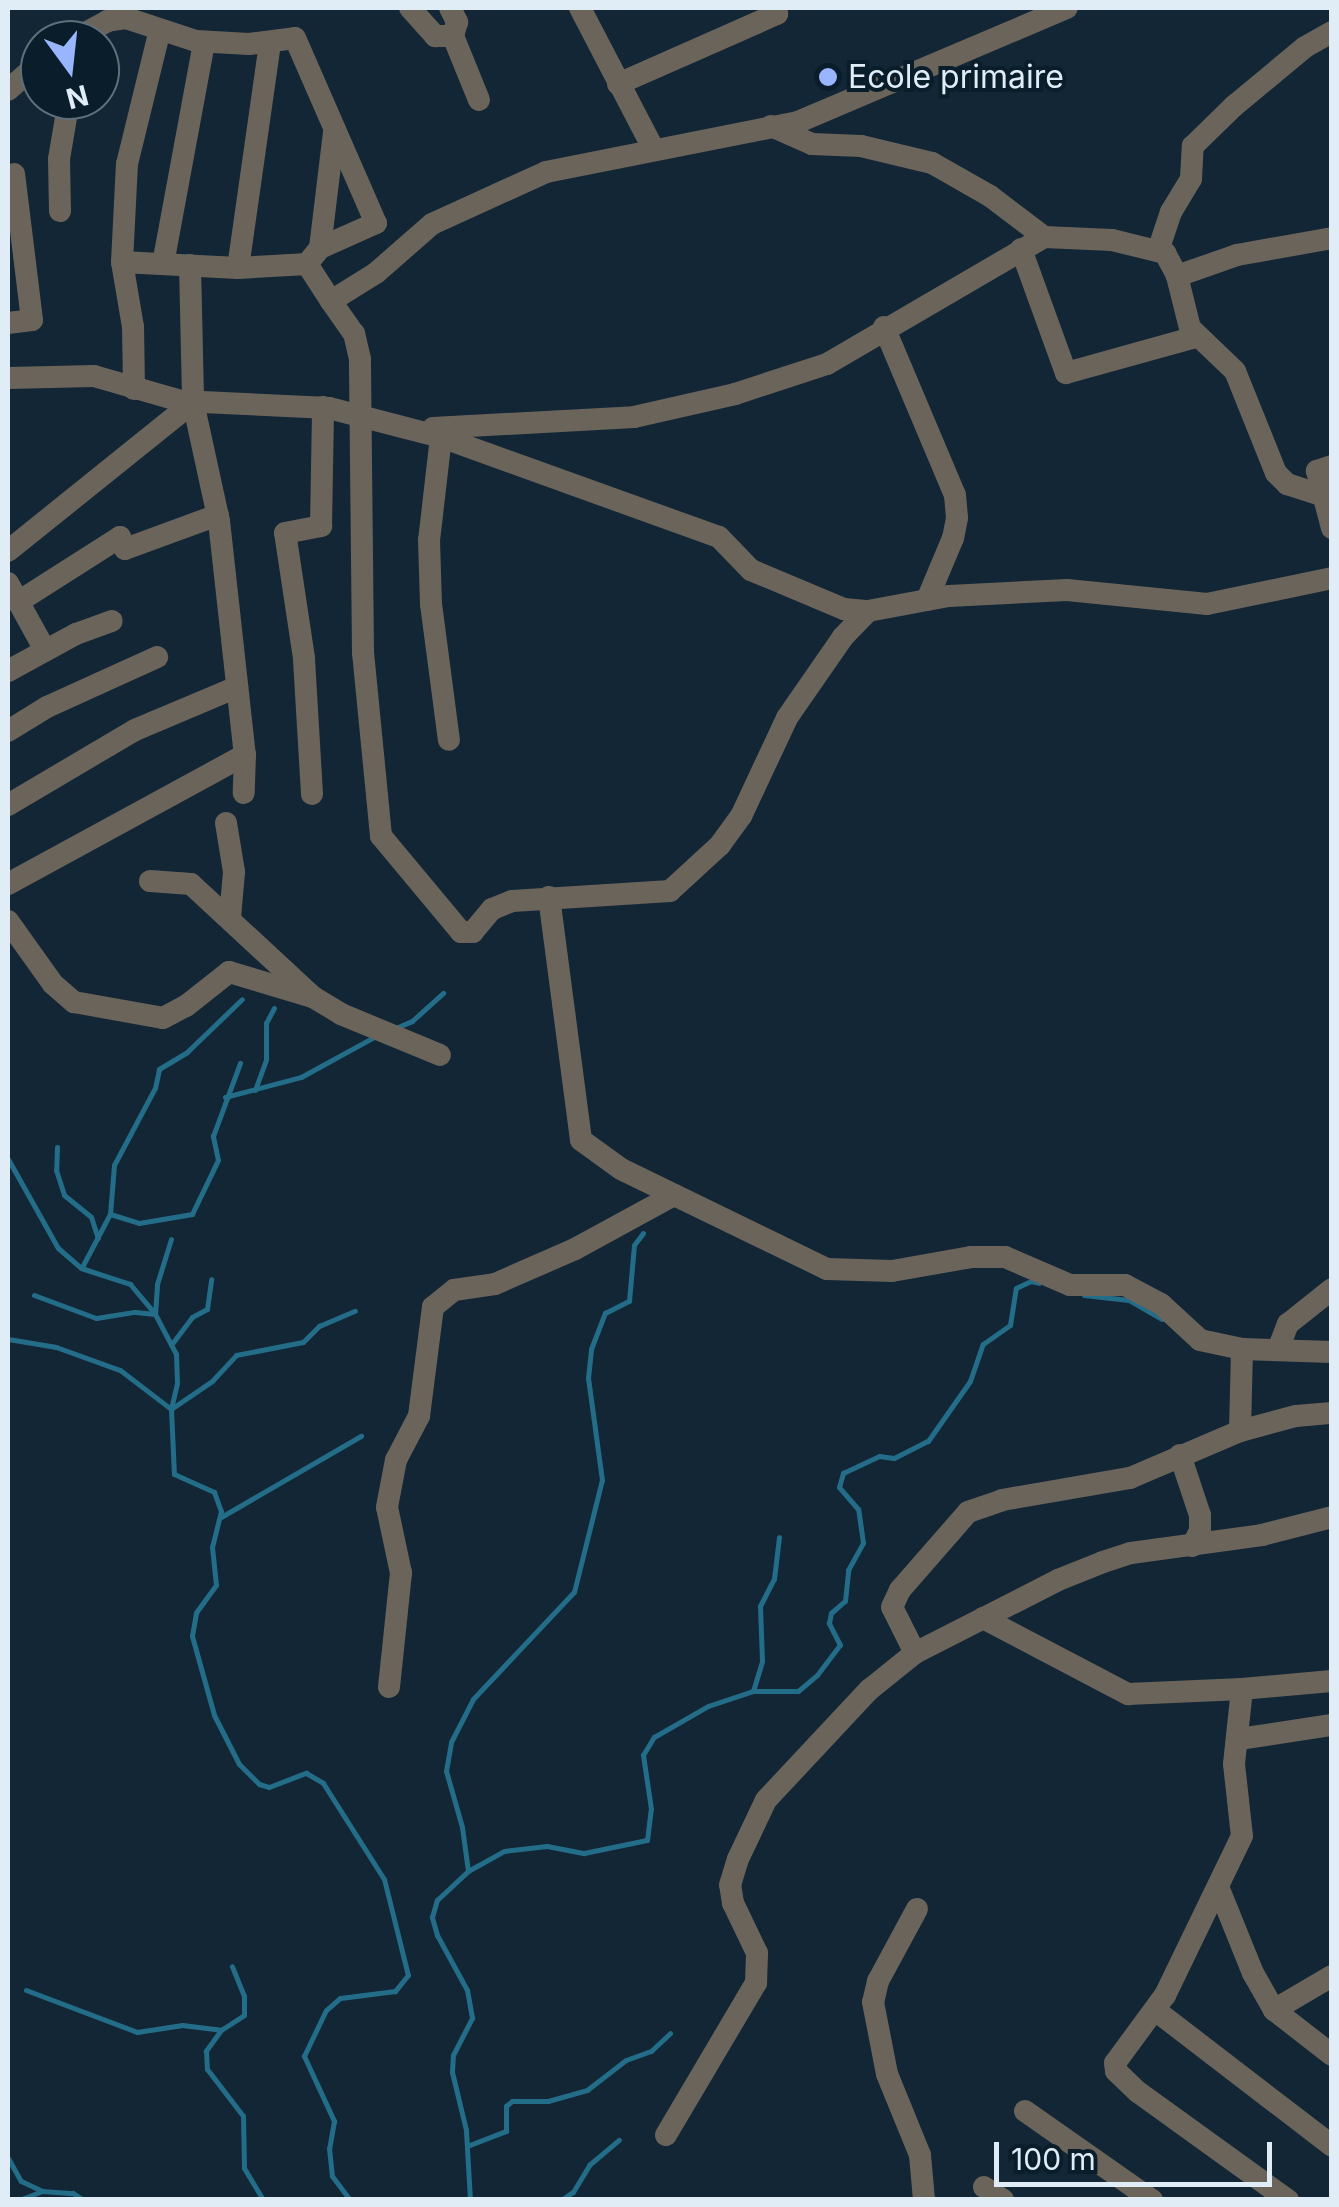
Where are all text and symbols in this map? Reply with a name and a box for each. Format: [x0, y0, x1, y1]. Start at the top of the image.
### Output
north arrow [20, 20, 120, 120]
place label: Ecole primaire [848, 58, 1064, 96]
marker: Ecole primaire [817, 66, 839, 88]
text: N [63, 78, 92, 116]
scale bar [999, 2122, 1276, 2184]
text: 100 m [1011, 2141, 1096, 2177]

